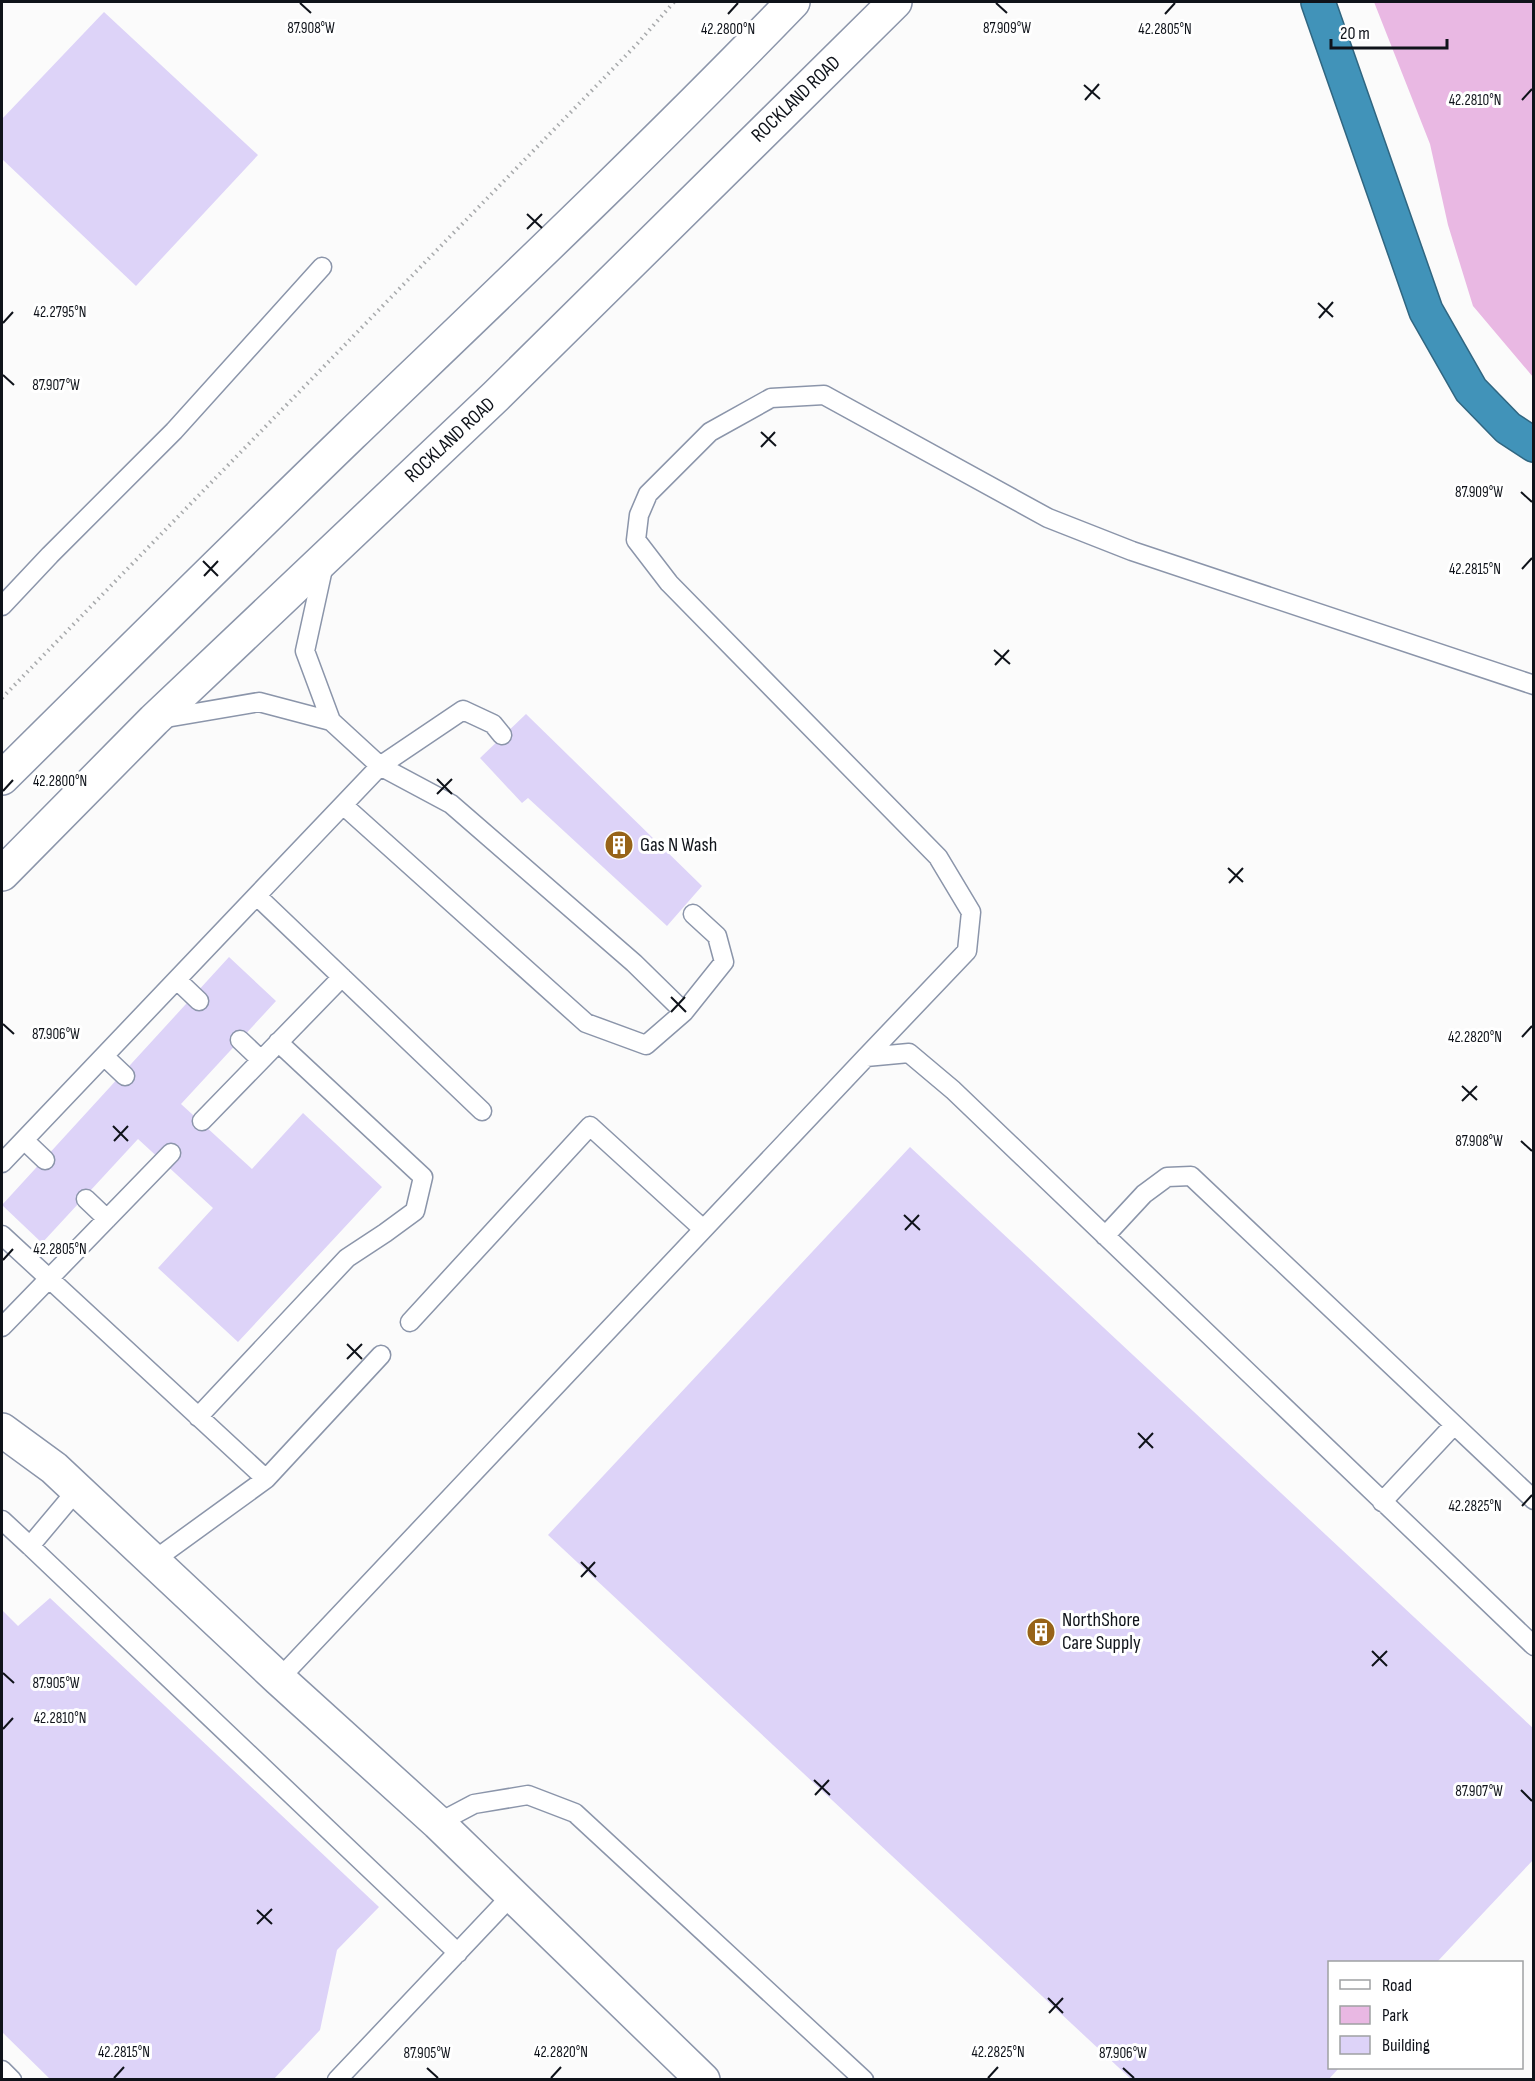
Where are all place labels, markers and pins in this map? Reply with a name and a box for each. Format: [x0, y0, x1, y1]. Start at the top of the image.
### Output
building icon: Gas N Wash [603, 829, 635, 861]
place label: Gas N Wash [640, 833, 717, 857]
place label: NorthShore Care Supply [1062, 1608, 1141, 1655]
building icon: NorthShore Care Supply [1025, 1616, 1057, 1648]

